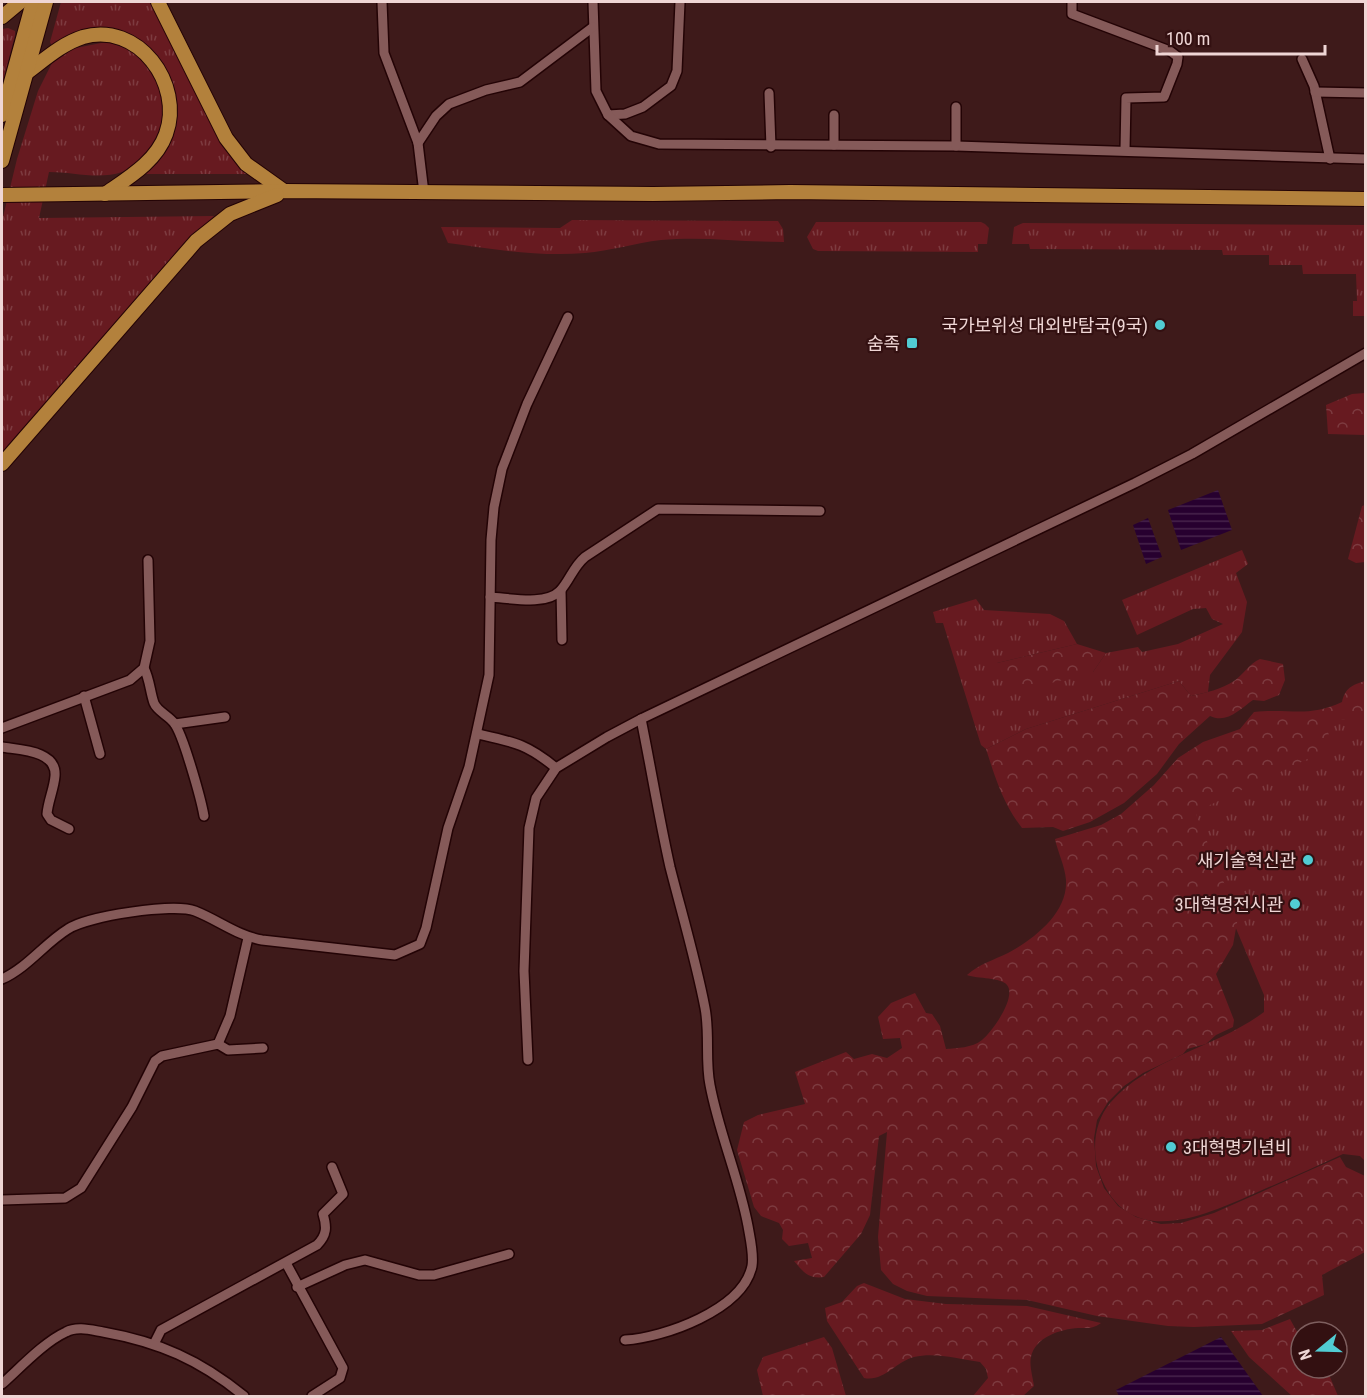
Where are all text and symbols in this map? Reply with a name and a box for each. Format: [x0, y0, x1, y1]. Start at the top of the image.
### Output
scale bar [1157, 18, 1325, 56]
text: 100 m [1166, 28, 1210, 49]
place label: 국가보위성 대외반탐국(9국) [941, 315, 1148, 337]
marker: 국가보위성 대외반탐국(9국) [1153, 318, 1167, 332]
place label: 숨족 [867, 333, 900, 354]
marker: 숨족 [905, 336, 919, 350]
place label: 새기술혁신관 [1197, 850, 1296, 871]
marker: 새기술혁신관 [1301, 853, 1315, 867]
place label: 3대혁명전시관 [1175, 894, 1283, 915]
marker: 3대혁명전시관 [1288, 897, 1302, 911]
place label: 3대혁명기념비 [1183, 1137, 1291, 1158]
marker: 3대혁명기념비 [1164, 1140, 1178, 1154]
north arrow [1289, 1320, 1349, 1380]
text: N [1295, 1347, 1316, 1362]

